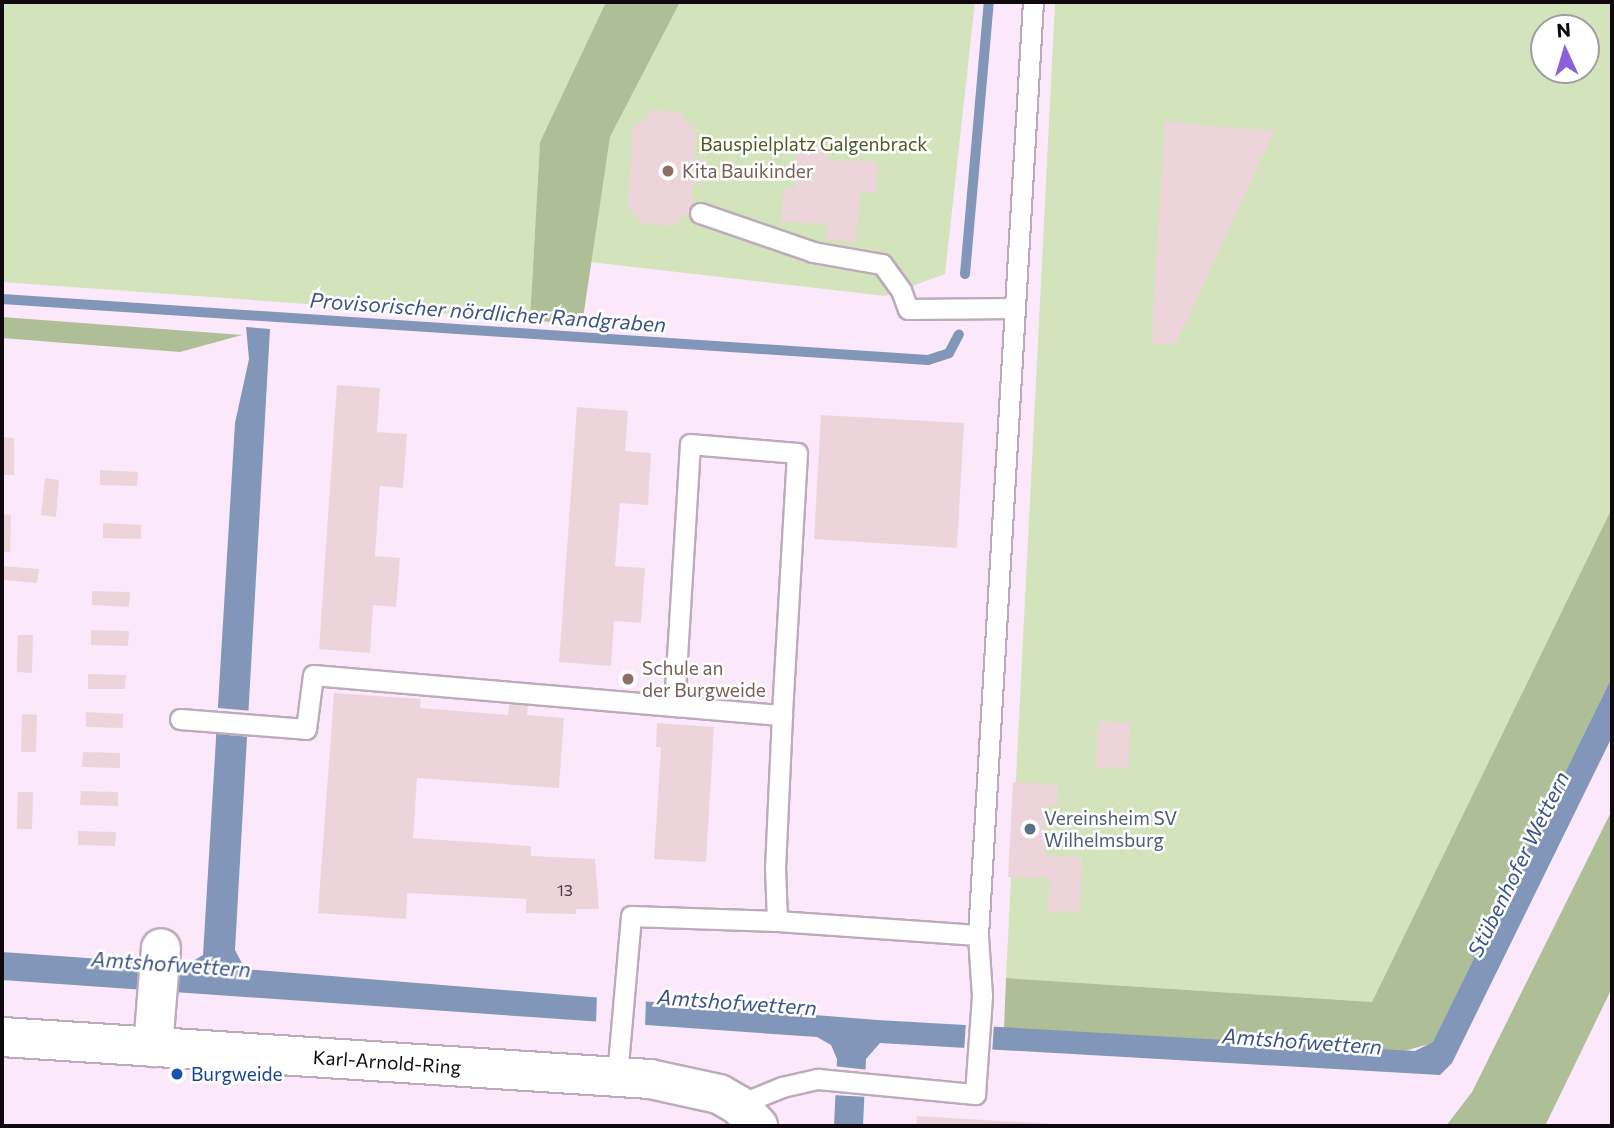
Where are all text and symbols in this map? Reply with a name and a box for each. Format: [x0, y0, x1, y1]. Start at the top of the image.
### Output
north arrow [1530, 14, 1600, 84]
text: N [1556, 18, 1572, 42]
park label: Bauspielplatz Galgenbrack [700, 133, 928, 155]
place label: Kita Bauikinder [682, 160, 813, 182]
marker: Kita Bauikinder [660, 163, 676, 179]
water label: Provisorischer nördlicher Randgraben [309, 287, 667, 337]
place label: Schule an der Burgweide [642, 657, 766, 701]
marker: Schule an der Burgweide [620, 671, 636, 687]
water label: Stübenhofer Wettern [1462, 767, 1574, 961]
place label: Vereinsheim SV Wilhelmsburg [1044, 807, 1177, 851]
marker: Vereinsheim SV Wilhelmsburg [1022, 821, 1038, 837]
house number: 13 [557, 880, 573, 900]
water label: Amtshofwettern [90, 946, 252, 982]
water label: Amtshofwettern [656, 984, 818, 1020]
water label: Amtshofwettern [1221, 1023, 1383, 1059]
street label: Karl-Arnold-Ring [312, 1045, 462, 1079]
place label: Burgweide [191, 1063, 283, 1085]
marker: Burgweide [169, 1066, 185, 1082]

